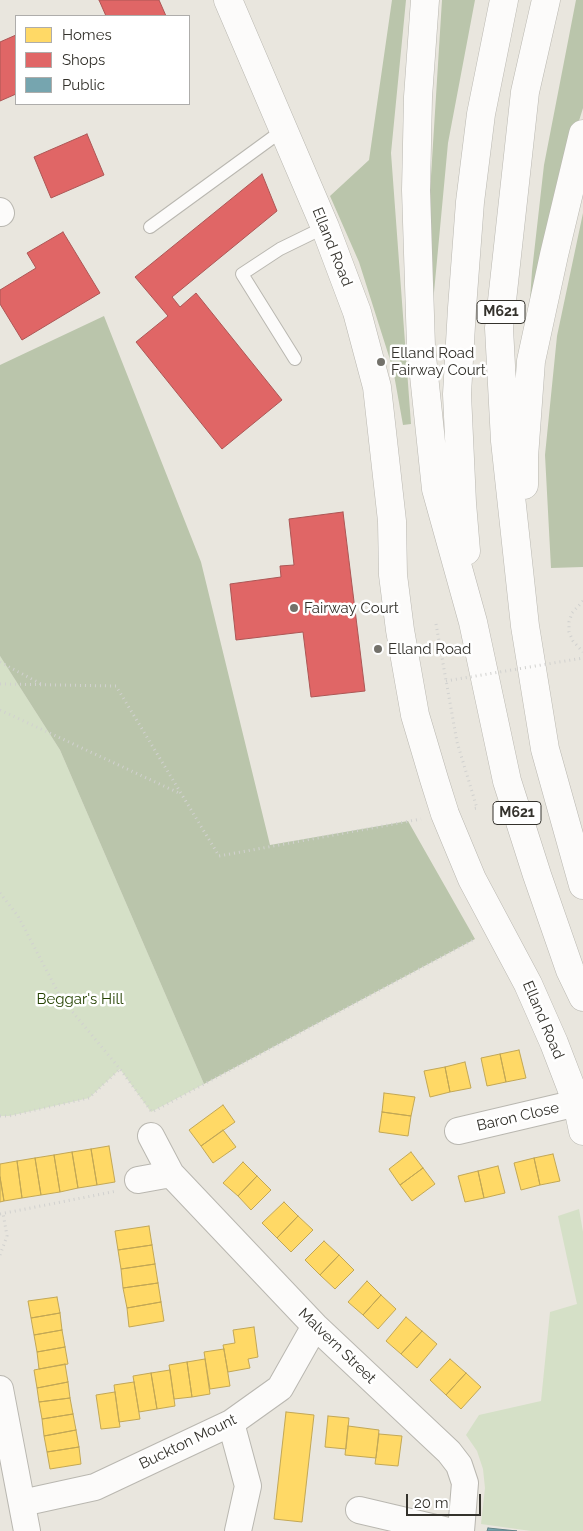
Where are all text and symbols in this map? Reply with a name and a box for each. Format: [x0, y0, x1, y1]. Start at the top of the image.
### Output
legend [15, 15, 190, 105]
text: Homes [62, 26, 112, 44]
text: Shops [62, 51, 105, 69]
text: Public [62, 76, 105, 94]
street label: Elland Road [308, 205, 356, 289]
road number: M621 [477, 300, 525, 324]
place label: Elland Road Fairway Court [391, 344, 486, 379]
marker: Elland Road Fairway Court [375, 356, 387, 368]
place label: Fairway Court [304, 599, 399, 617]
marker: Fairway Court [288, 602, 300, 614]
place label: Elland Road [388, 640, 471, 658]
marker: Elland Road [372, 643, 384, 655]
road number: M621 [493, 801, 541, 824]
street label: Elland Road [518, 978, 568, 1062]
park label: Beggar's Hill [36, 990, 124, 1008]
street label: Baron Close [475, 1099, 561, 1135]
street label: Malvern Street [294, 1304, 380, 1388]
street label: Buckton Mount [136, 1411, 240, 1473]
scale bar [408, 1484, 483, 1516]
text: 20 m [414, 1494, 449, 1512]

